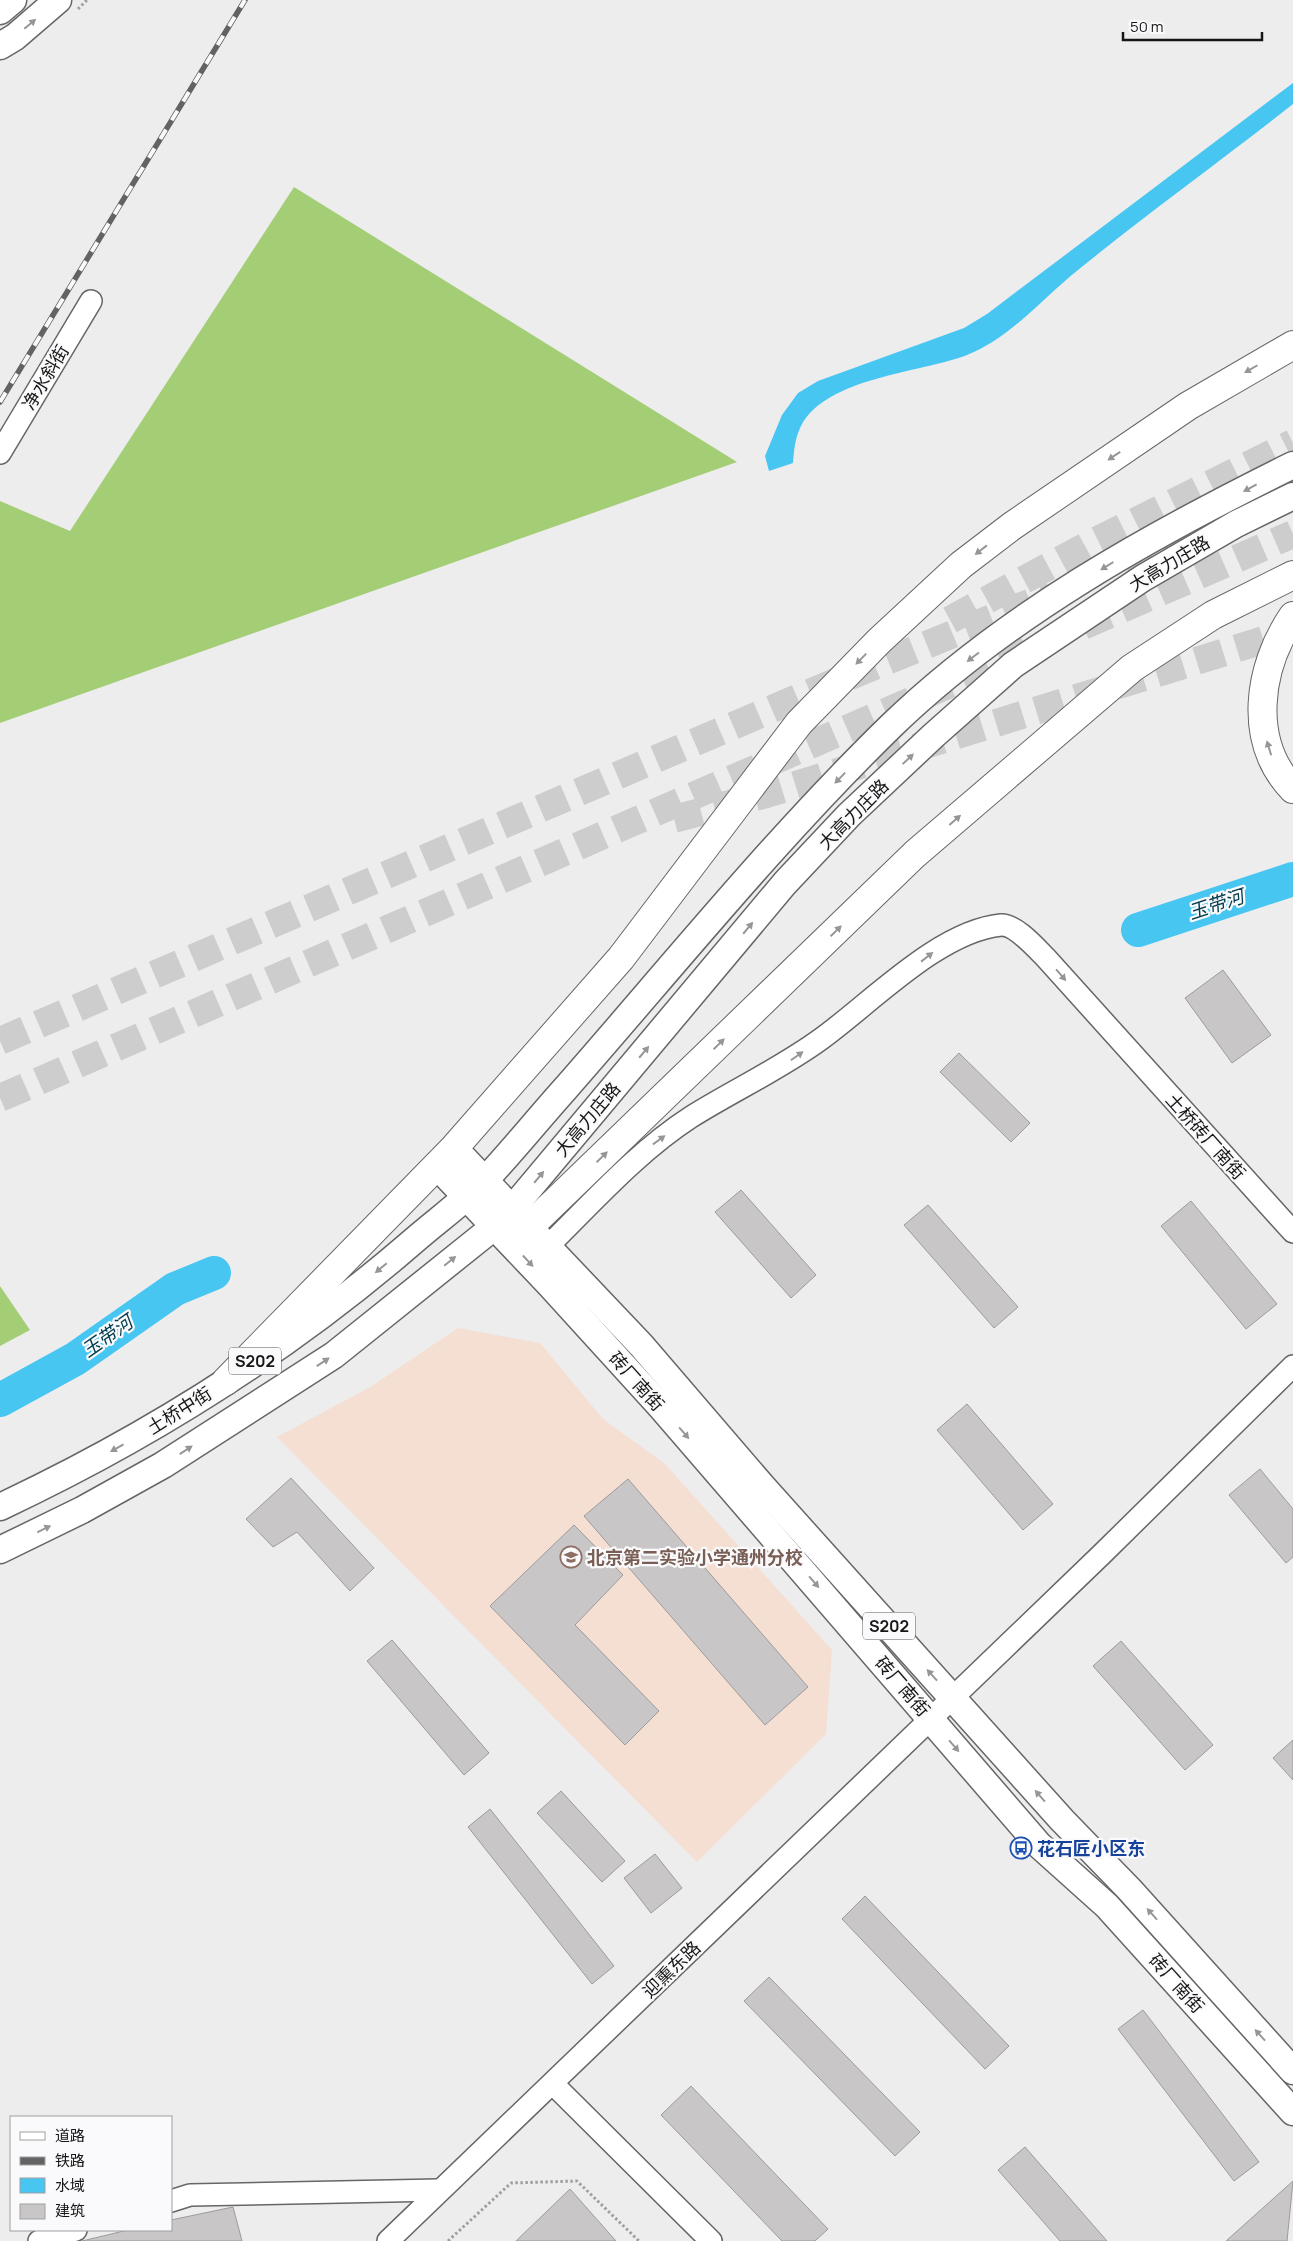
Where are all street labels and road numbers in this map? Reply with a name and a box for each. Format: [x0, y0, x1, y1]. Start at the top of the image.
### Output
street label: 净水斜街 [16, 340, 74, 414]
street label: 大高力庄路 [1124, 530, 1214, 596]
street label: 大高力庄路 [813, 774, 893, 854]
street label: 大高力庄路 [549, 1077, 625, 1161]
street label: 土桥砖厂南街 [1161, 1088, 1251, 1184]
street label: 砖厂南街 [604, 1346, 670, 1416]
road number: S202 [229, 1348, 281, 1374]
street label: 土桥中街 [142, 1381, 216, 1439]
road number: S202 [863, 1612, 915, 1640]
street label: 砖厂南街 [870, 1651, 936, 1721]
street label: 迎熏东路 [637, 1935, 705, 2003]
street label: 砖厂南街 [1144, 1948, 1210, 2018]

